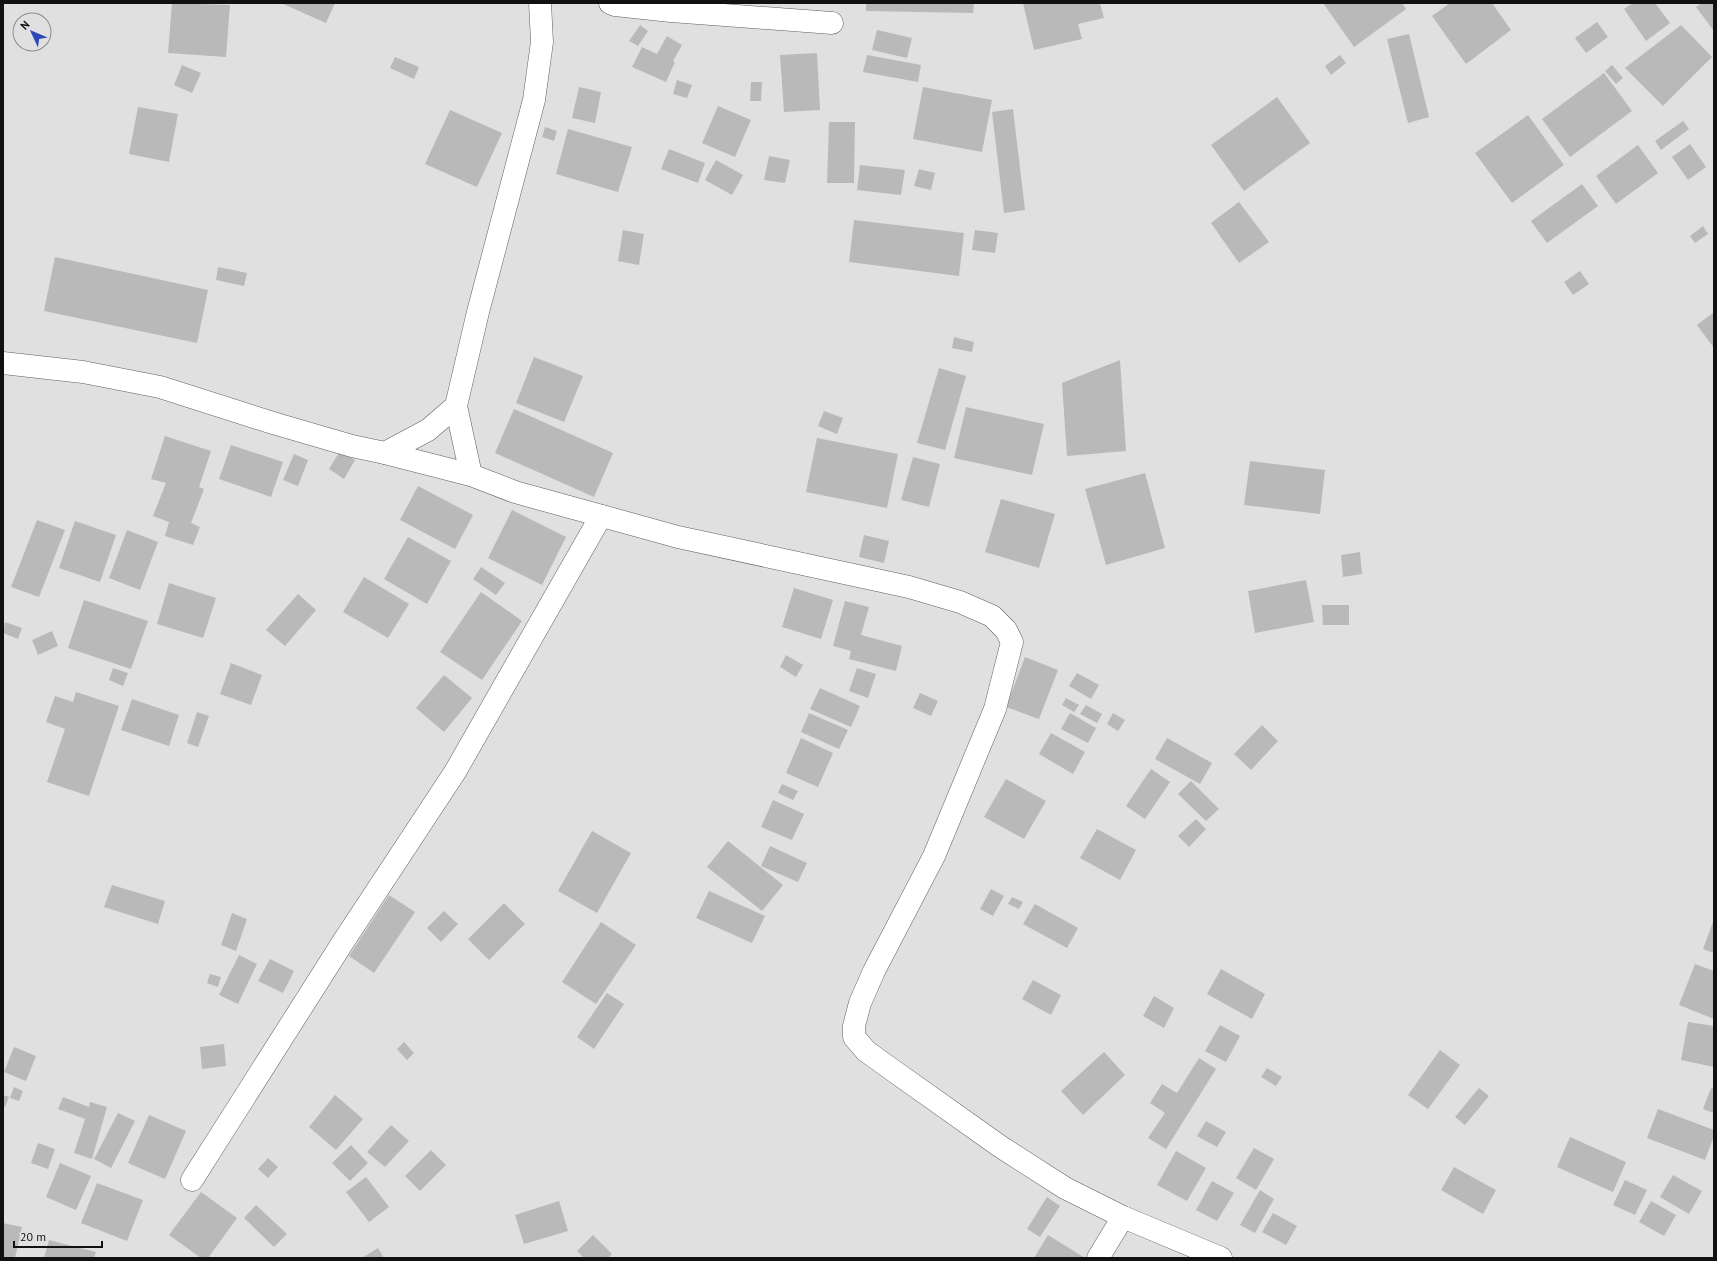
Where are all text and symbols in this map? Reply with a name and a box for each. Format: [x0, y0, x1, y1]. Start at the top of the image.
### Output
north arrow [12, 12, 52, 52]
text: N [17, 18, 32, 33]
scale bar [14, 1223, 102, 1249]
text: 20 m [20, 1229, 46, 1244]

